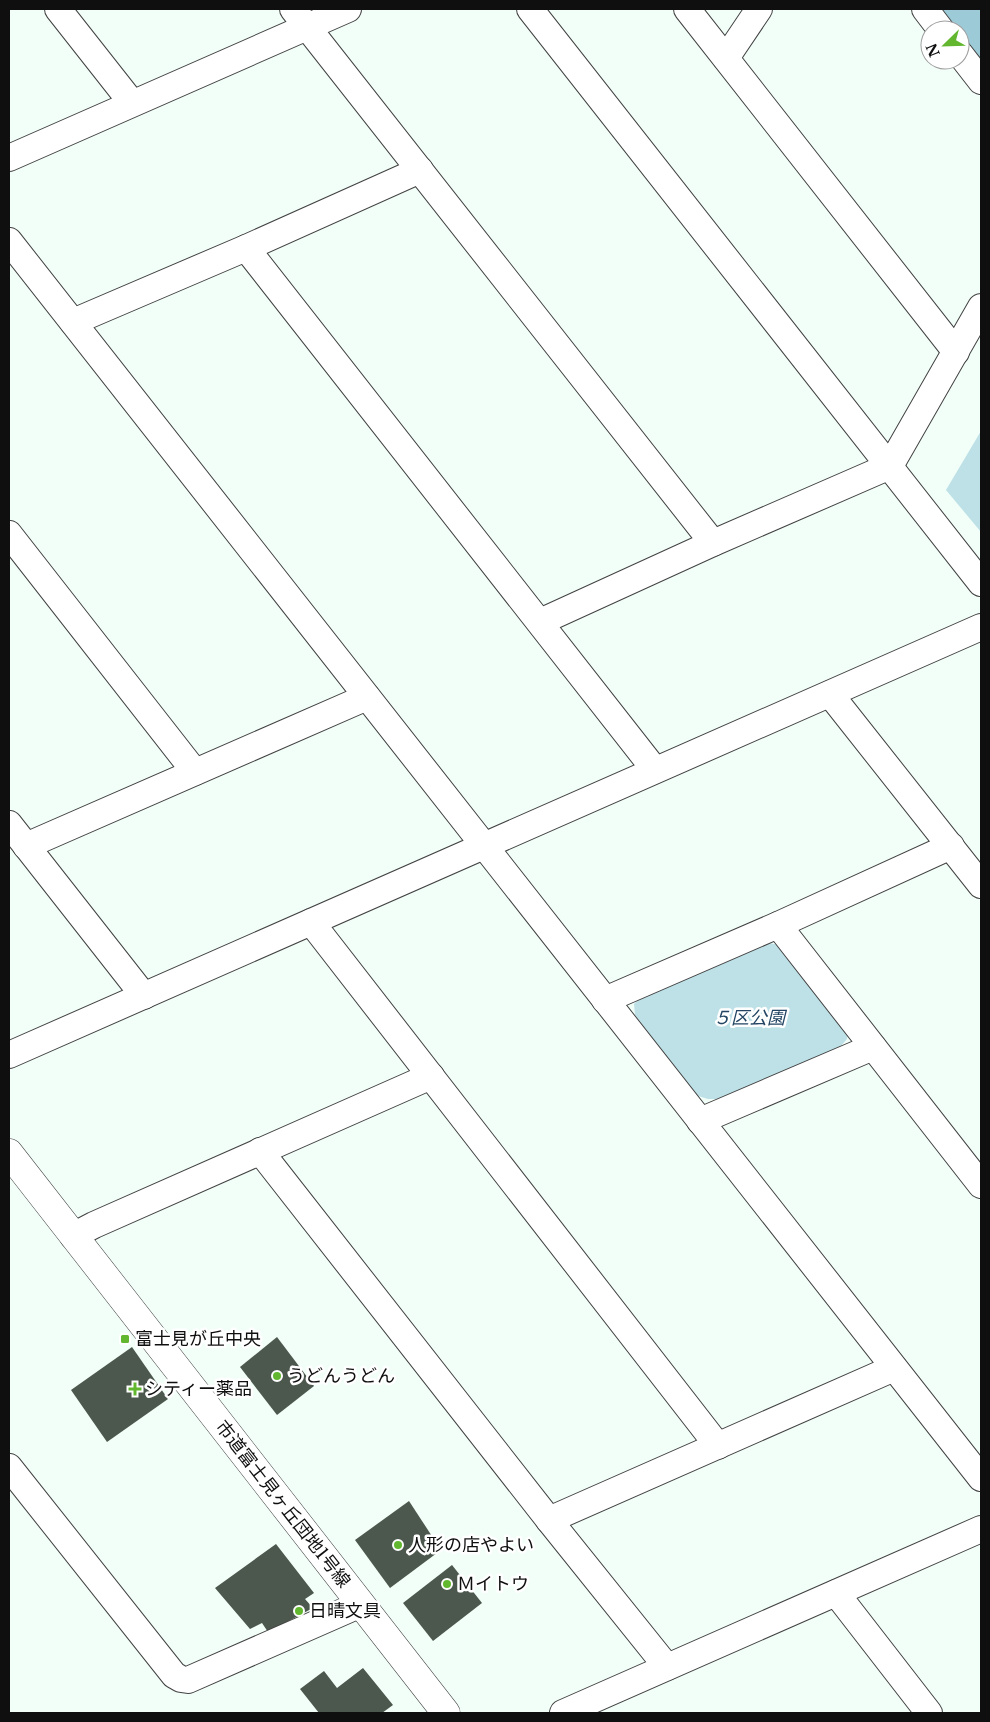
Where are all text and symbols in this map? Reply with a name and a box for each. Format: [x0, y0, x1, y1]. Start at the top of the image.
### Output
north arrow [920, 20, 970, 70]
text: N [922, 41, 944, 60]
park label: ５区公園 [713, 1007, 788, 1029]
place label: 富士見が丘中央 [135, 1328, 261, 1350]
marker: 富士見が丘中央 [119, 1333, 131, 1345]
place label: うどんうどん [287, 1365, 395, 1387]
marker: うどんうどん [271, 1370, 283, 1382]
place label: シティー薬品 [145, 1378, 252, 1400]
marker: シティー薬品 [129, 1383, 141, 1395]
street label: 市道富士見ヶ丘団地1号線 [211, 1416, 355, 1592]
place label: 人形の店やよい [408, 1534, 534, 1556]
marker: 人形の店やよい [392, 1539, 404, 1551]
place label: Ｍイトウ [457, 1573, 529, 1595]
marker: Ｍイトウ [441, 1578, 453, 1590]
place label: 日晴文具 [309, 1600, 381, 1622]
marker: 日晴文具 [293, 1605, 305, 1617]

